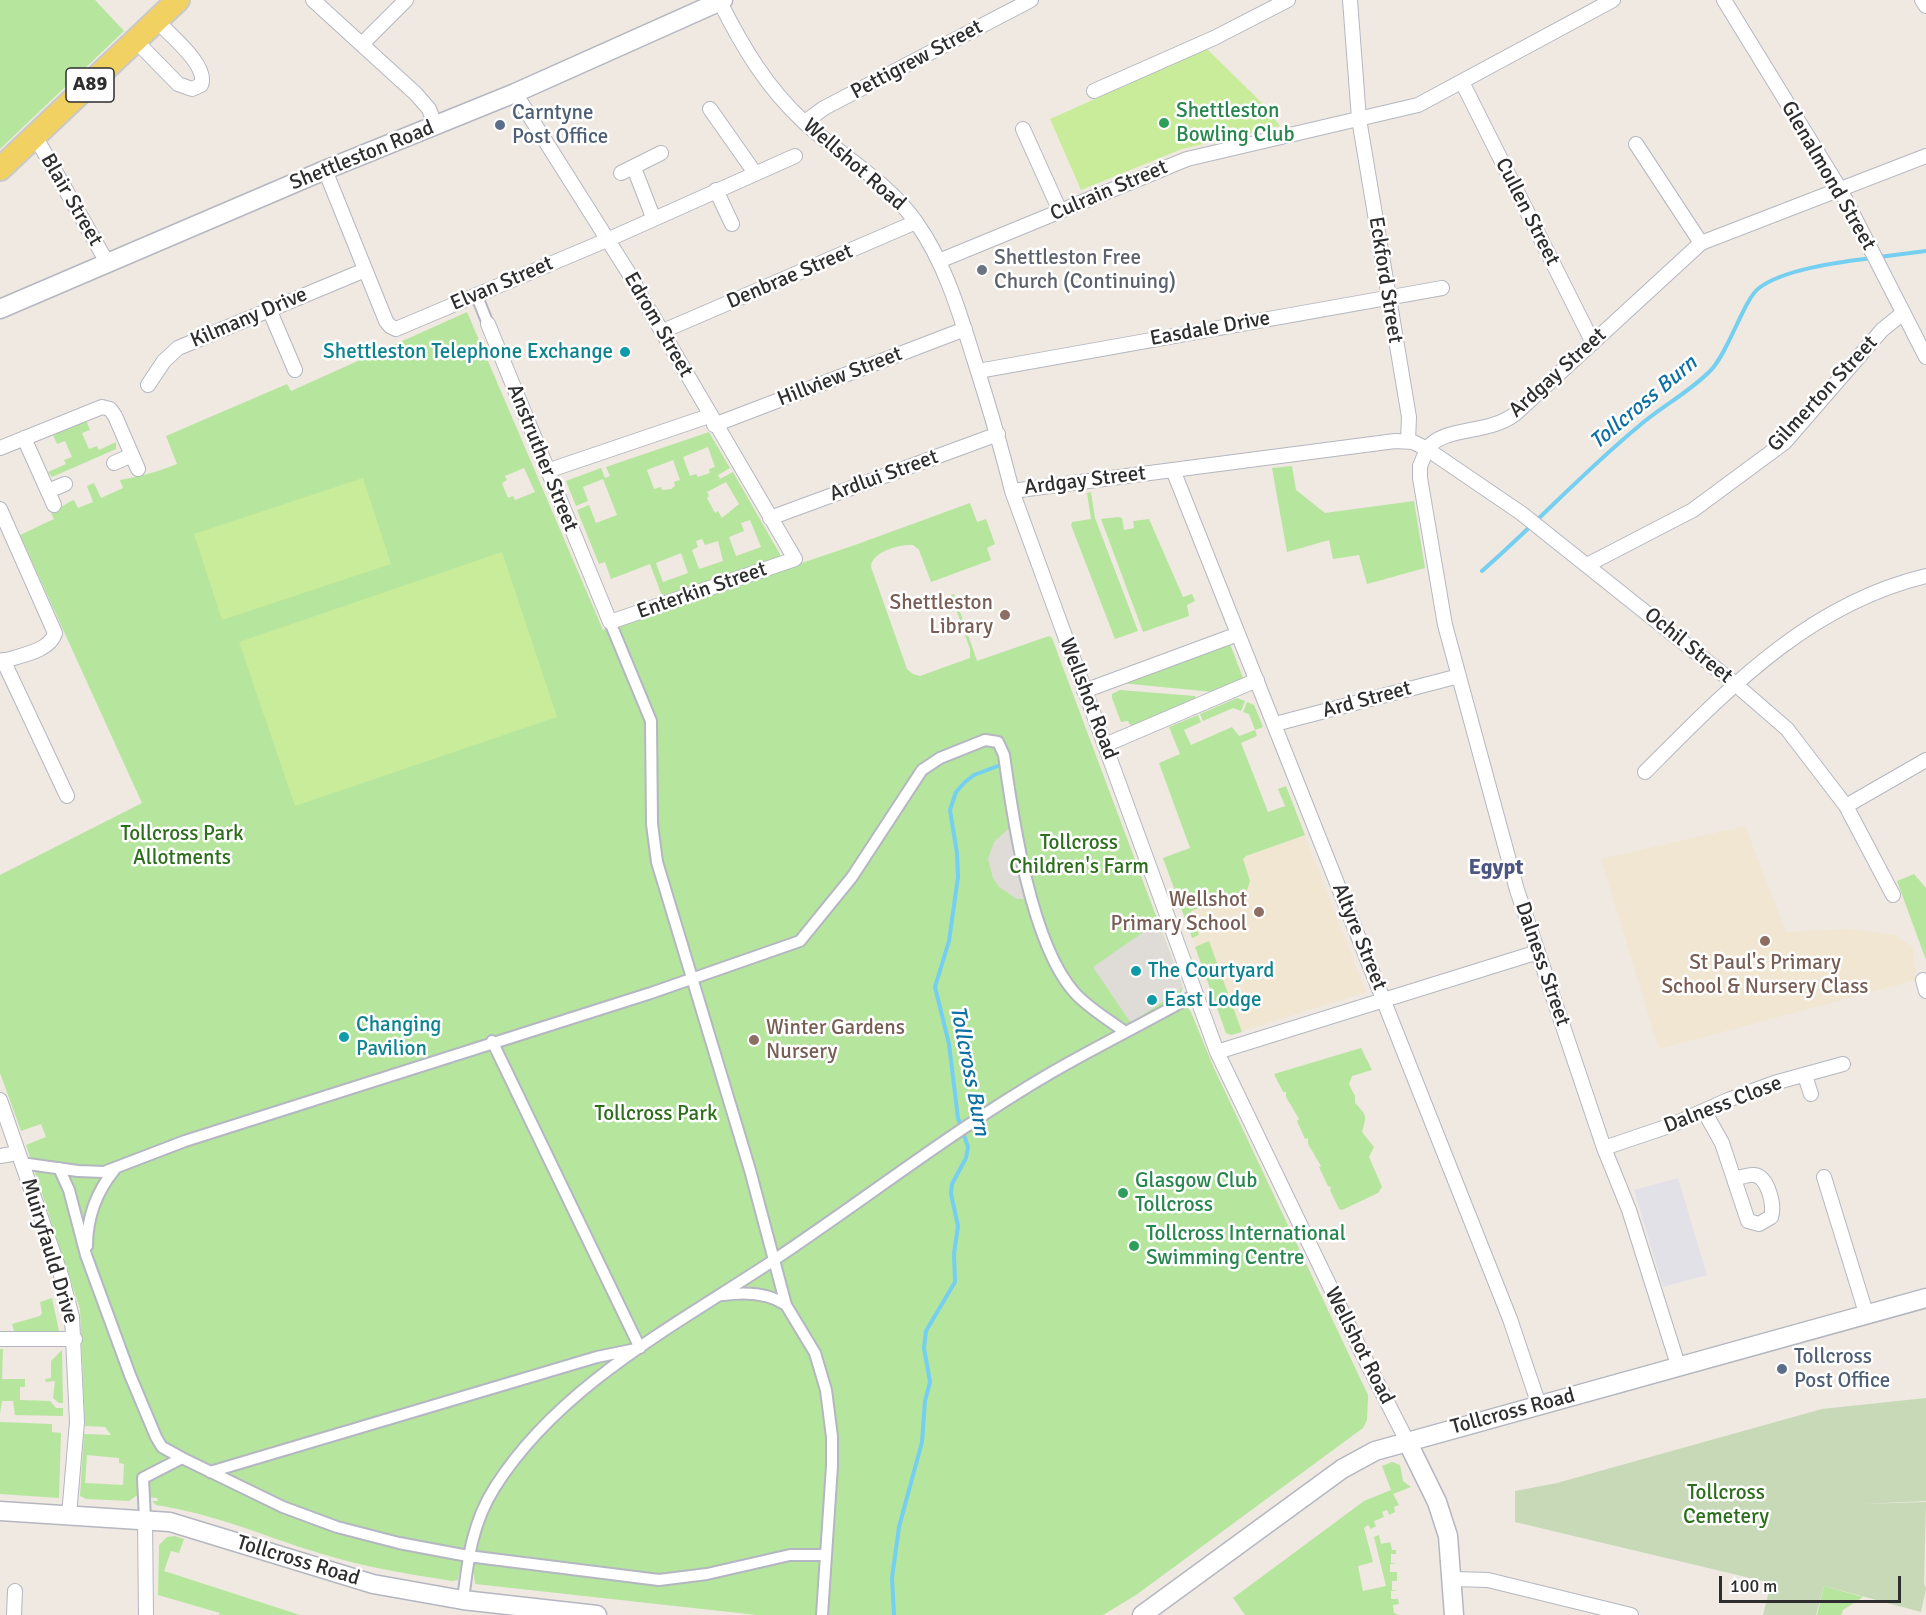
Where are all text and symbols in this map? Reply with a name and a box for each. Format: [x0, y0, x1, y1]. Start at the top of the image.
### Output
street label: Pettigrew Street [847, 15, 987, 105]
road number: A89 [66, 68, 114, 102]
street label: Glenalmond Street [1775, 97, 1881, 255]
place label: Shettleston Bowling Club [1176, 98, 1295, 148]
place label: Carntyne Post Office [512, 100, 608, 150]
street label: Wellshot Road [797, 114, 911, 216]
street label: Shettleston Road [286, 116, 438, 196]
marker: Shettleston Bowling Club [1157, 116, 1171, 130]
marker: Carntyne Post Office [493, 118, 507, 132]
street label: Blair Street [35, 149, 107, 251]
street label: Cullen Street [1489, 154, 1565, 270]
street label: Culrain Street [1047, 155, 1171, 227]
street label: Eckford Street [1363, 215, 1407, 345]
street label: Denbrae Street [723, 239, 857, 315]
place label: Shettleston Free Church (Continuing) [994, 245, 1176, 295]
street label: Elvan Street [447, 251, 557, 317]
marker: Shettleston Free Church (Continuing) [975, 263, 989, 277]
street label: Edrom Street [618, 268, 698, 382]
street label: Kilmany Drive [187, 282, 311, 354]
street label: Easdale Drive [1148, 306, 1272, 352]
street label: Ardgay Street [1504, 323, 1612, 423]
street label: Gilmerton Street [1763, 331, 1883, 457]
place label: Shettleston Telephone Exchange [323, 339, 613, 365]
street label: Hillview Street [774, 342, 906, 412]
marker: Shettleston Telephone Exchange [618, 345, 632, 359]
water label: Tollcross Burn [1585, 350, 1703, 456]
street label: Anstruther Street [501, 381, 583, 535]
street label: Ardlui Street [826, 445, 942, 507]
street label: Ardgay Street [1023, 461, 1147, 501]
street label: Enterkin Street [634, 557, 770, 625]
place label: Shettleston Library [890, 590, 993, 640]
street label: Ochil Street [1639, 603, 1737, 689]
marker: Shettleston Library [998, 608, 1012, 622]
street label: Wellshot Road [1053, 635, 1123, 763]
street label: Ard Street [1320, 676, 1414, 724]
park label: Tollcross Park Allotments [121, 821, 243, 871]
park label: Tollcross Children's Farm [1009, 830, 1149, 880]
district label: Egypt [1468, 855, 1524, 881]
street label: Altyre Street [1326, 880, 1392, 994]
place label: Wellshot Primary School [1111, 887, 1247, 937]
street label: Dalness Street [1509, 898, 1575, 1030]
marker: Wellshot Primary School [1252, 905, 1266, 919]
marker: St Paul's Primary School & Nursery Class [1758, 934, 1772, 948]
place label: St Paul's Primary School & Nursery Class [1661, 950, 1869, 1000]
place label: The Courtyard [1148, 958, 1274, 984]
marker: The Courtyard [1129, 964, 1143, 978]
place label: East Lodge [1164, 987, 1262, 1013]
marker: East Lodge [1145, 993, 1159, 1007]
water label: Tollcross Burn [943, 1004, 995, 1138]
place label: Changing Pavilion [356, 1012, 441, 1062]
place label: Winter Gardens Nursery [766, 1015, 905, 1065]
marker: Changing Pavilion [337, 1030, 351, 1044]
marker: Winter Gardens Nursery [747, 1033, 761, 1047]
street label: Dalness Close [1660, 1071, 1786, 1139]
park label: Tollcross Park [595, 1101, 717, 1127]
place label: Glasgow Club Tollcross [1135, 1168, 1257, 1218]
street label: Muiryfauld Drive [15, 1175, 83, 1327]
marker: Glasgow Club Tollcross [1116, 1186, 1130, 1200]
place label: Tollcross International Swimming Centre [1146, 1221, 1346, 1271]
marker: Tollcross International Swimming Centre [1127, 1239, 1141, 1253]
street label: Wellshot Road [1319, 1283, 1399, 1409]
place label: Tollcross Post Office [1794, 1344, 1890, 1394]
marker: Tollcross Post Office [1775, 1362, 1789, 1376]
street label: Tollcross Road [1448, 1383, 1578, 1441]
park label: Tollcross Cemetery [1683, 1480, 1769, 1530]
street label: Tollcross Road [233, 1530, 363, 1592]
scale bar [1722, 1564, 1904, 1602]
text: 100 m [1730, 1575, 1777, 1597]

